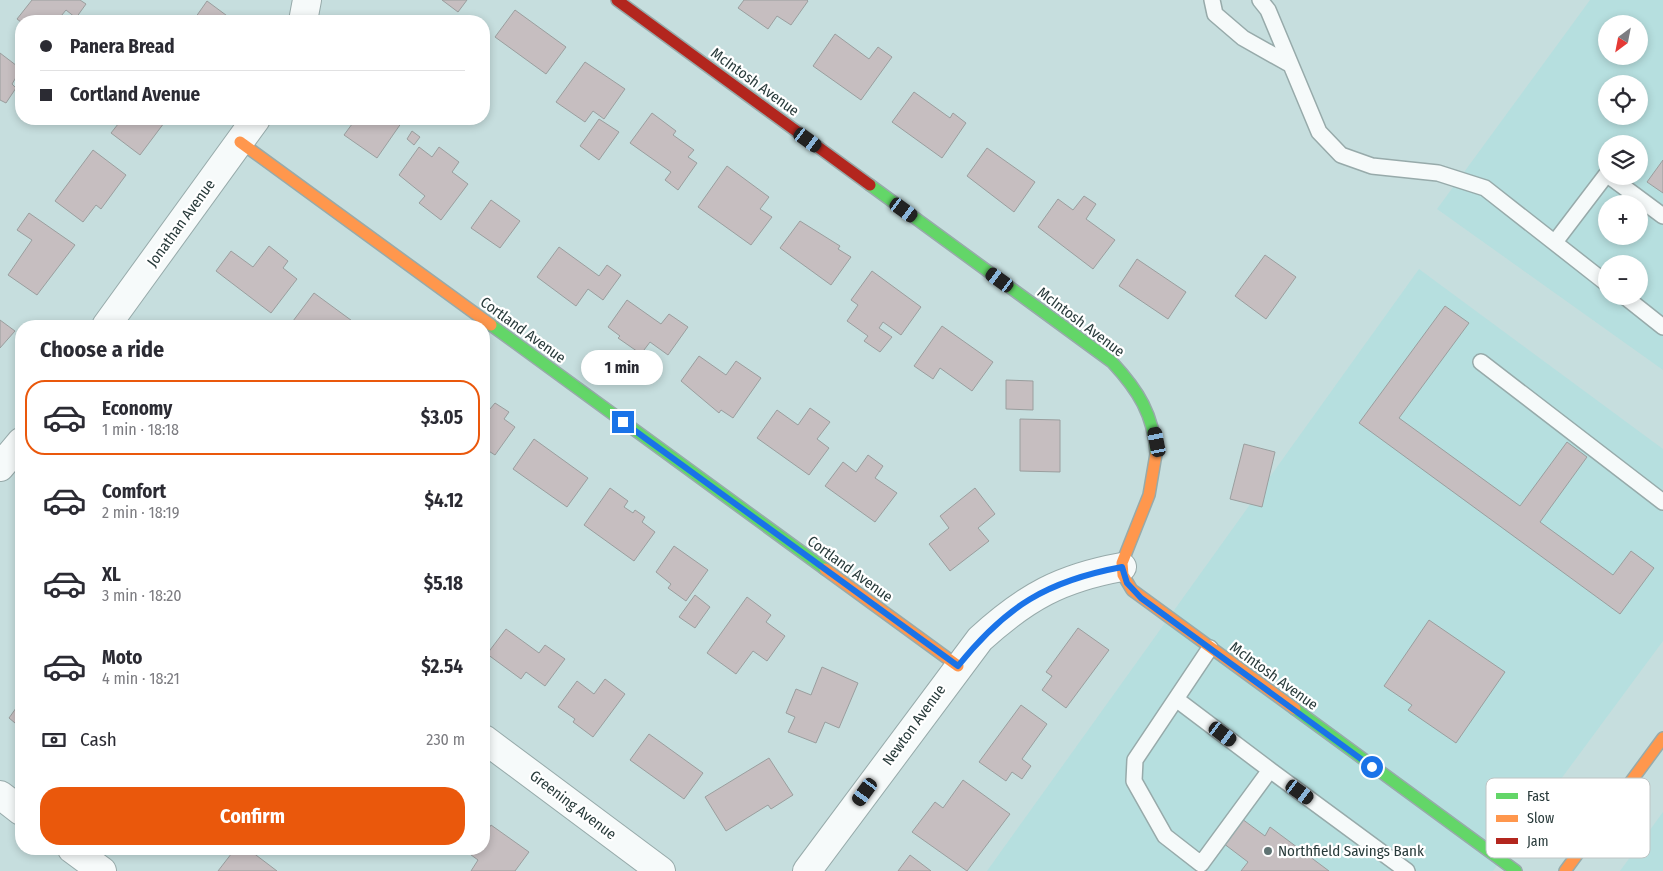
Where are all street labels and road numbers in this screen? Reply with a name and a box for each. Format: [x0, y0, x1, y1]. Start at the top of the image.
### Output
street label: McIntosh Avenue [707, 44, 803, 120]
street label: Jonathan Avenue [143, 176, 219, 270]
street label: McIntosh Avenue [1034, 283, 1128, 361]
street label: Cortland Avenue [477, 293, 569, 367]
street label: Cortland Avenue [804, 532, 896, 606]
street label: McIntosh Avenue [1226, 638, 1322, 714]
street label: Newton Avenue [879, 681, 949, 769]
street label: Greening Avenue [526, 767, 620, 843]

